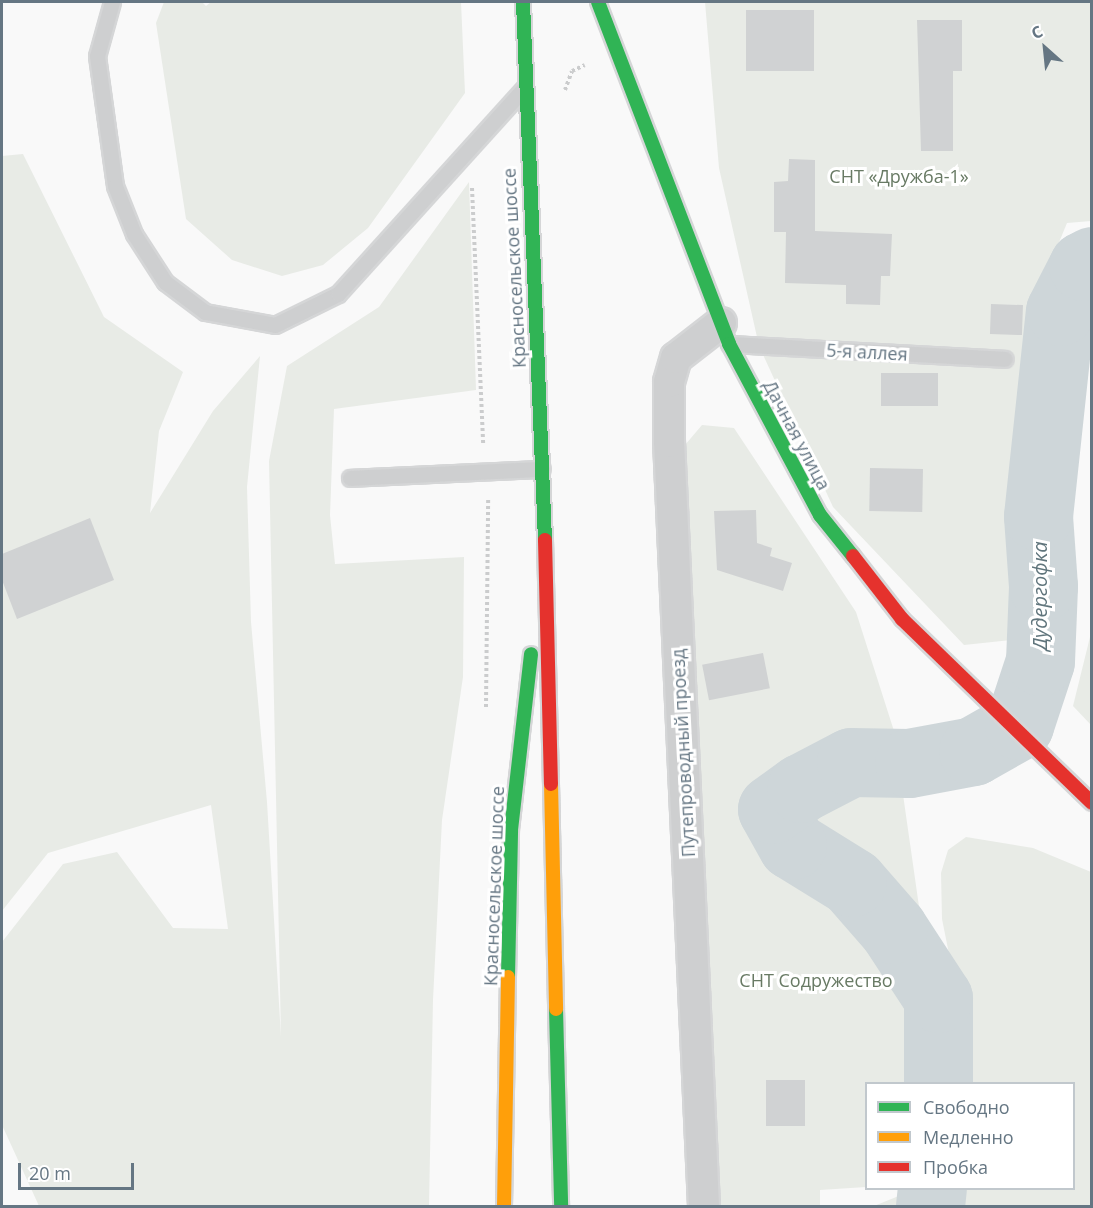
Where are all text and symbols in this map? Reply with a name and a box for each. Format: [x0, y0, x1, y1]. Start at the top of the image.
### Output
north arrow [1015, 18, 1075, 78]
text: С [1027, 20, 1046, 44]
park label: СНТ «Дружба-1» [829, 165, 969, 187]
street label: Красносельское шоссе [498, 167, 530, 369]
street label: 5-я аллея [826, 339, 908, 365]
street label: Дачная улица [759, 376, 835, 494]
water label: Дудергофка [1027, 541, 1051, 651]
street label: Путепроводный проезд [667, 648, 699, 858]
street label: Красносельское шоссе [480, 786, 508, 986]
park label: СНТ Содружество [739, 969, 893, 991]
legend [865, 1082, 1075, 1190]
text: Свободно [923, 1095, 1010, 1119]
text: Медленно [923, 1125, 1014, 1149]
scale bar [21, 1151, 136, 1189]
text: Пробка [923, 1155, 988, 1179]
text: 20 m [29, 1161, 71, 1185]

